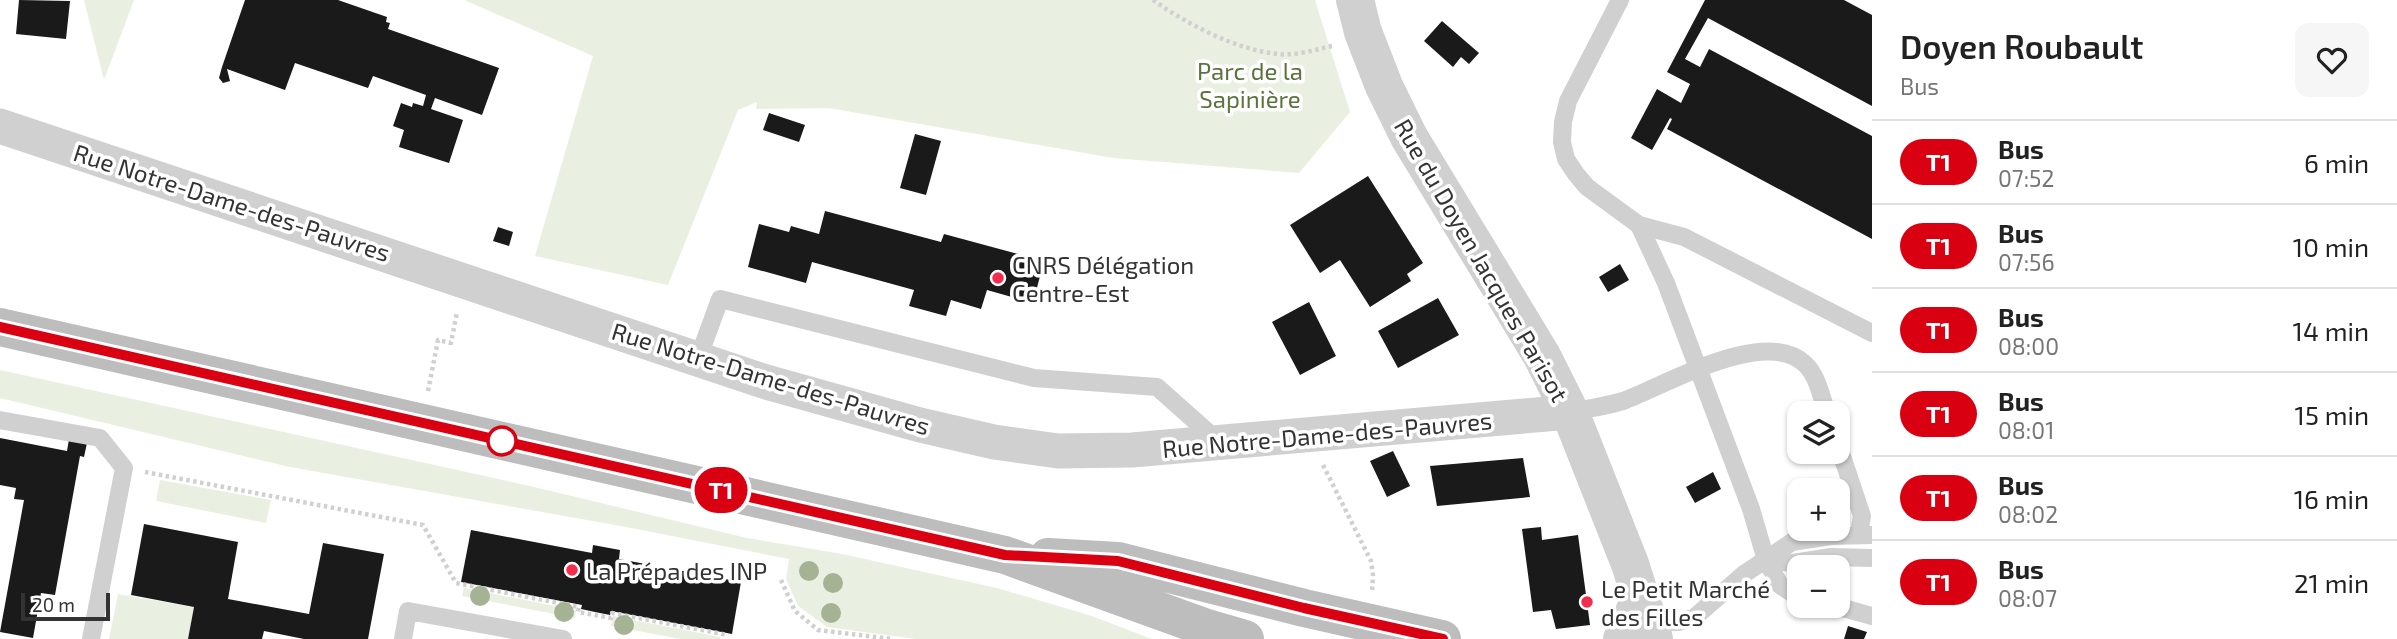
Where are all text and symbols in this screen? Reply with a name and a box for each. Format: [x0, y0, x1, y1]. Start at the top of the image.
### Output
button: heart [2295, 23, 2369, 97]
text: Doyen Roubault [1900, 26, 2143, 66]
park label: Parc de la Sapinière [1197, 56, 1303, 113]
text: Bus [1900, 72, 1939, 100]
street label: Rue du Doyen Jacques Parisot [1389, 113, 1575, 407]
text: Bus [1998, 133, 2044, 164]
street label: Rue Notre-Dame-des-Pauvres [70, 137, 394, 267]
text: T1 [1926, 147, 1951, 176]
text: 6 min [2304, 147, 2369, 178]
text: 07:52 [1998, 164, 2054, 192]
text: Bus [1998, 217, 2044, 248]
text: T1 [1926, 231, 1951, 260]
text: 10 min [2293, 231, 2369, 262]
text: 07:56 [1998, 248, 2055, 276]
place label: CNRS Délégation Centre-Est [1012, 250, 1194, 307]
marker: CNRS Délégation Centre-Est [990, 270, 1006, 286]
text: Bus [1998, 301, 2044, 332]
text: T1 [1926, 315, 1951, 344]
text: 14 min [2293, 315, 2369, 346]
street label: Rue Notre-Dame-des-Pauvres [609, 316, 933, 440]
text: 08:00 [1998, 332, 2059, 360]
text: Bus [1998, 385, 2044, 416]
text: T1 [1926, 399, 1951, 428]
text: 15 min [2295, 399, 2369, 430]
map controls [1787, 401, 1850, 618]
button: layers [1787, 401, 1850, 464]
street label: Rue Notre-Dame-des-Pauvres [1161, 405, 1493, 463]
text: 08:01 [1998, 416, 2054, 444]
unlabelled marker [487, 426, 517, 456]
line badge: T1 [690, 467, 752, 513]
text: Bus [1998, 469, 2044, 500]
text: T1 [709, 475, 733, 504]
button: + [1787, 478, 1850, 541]
text: T1 [1926, 483, 1951, 512]
text: 16 min [2294, 483, 2369, 514]
text: 08:02 [1998, 500, 2058, 528]
text: Bus [1998, 553, 2044, 584]
button: − [1787, 555, 1850, 618]
place label: La Prépa des INP [586, 556, 767, 585]
marker: La Prépa des INP [564, 562, 580, 578]
text: T1 [1926, 567, 1951, 596]
text: 21 min [2294, 567, 2369, 598]
place label: Le Petit Marché des Filles [1601, 574, 1770, 631]
text: 08:07 [1998, 584, 2057, 612]
scale bar [21, 590, 110, 622]
text: 20 m [32, 593, 75, 616]
marker: Le Petit Marché des Filles [1579, 594, 1595, 610]

